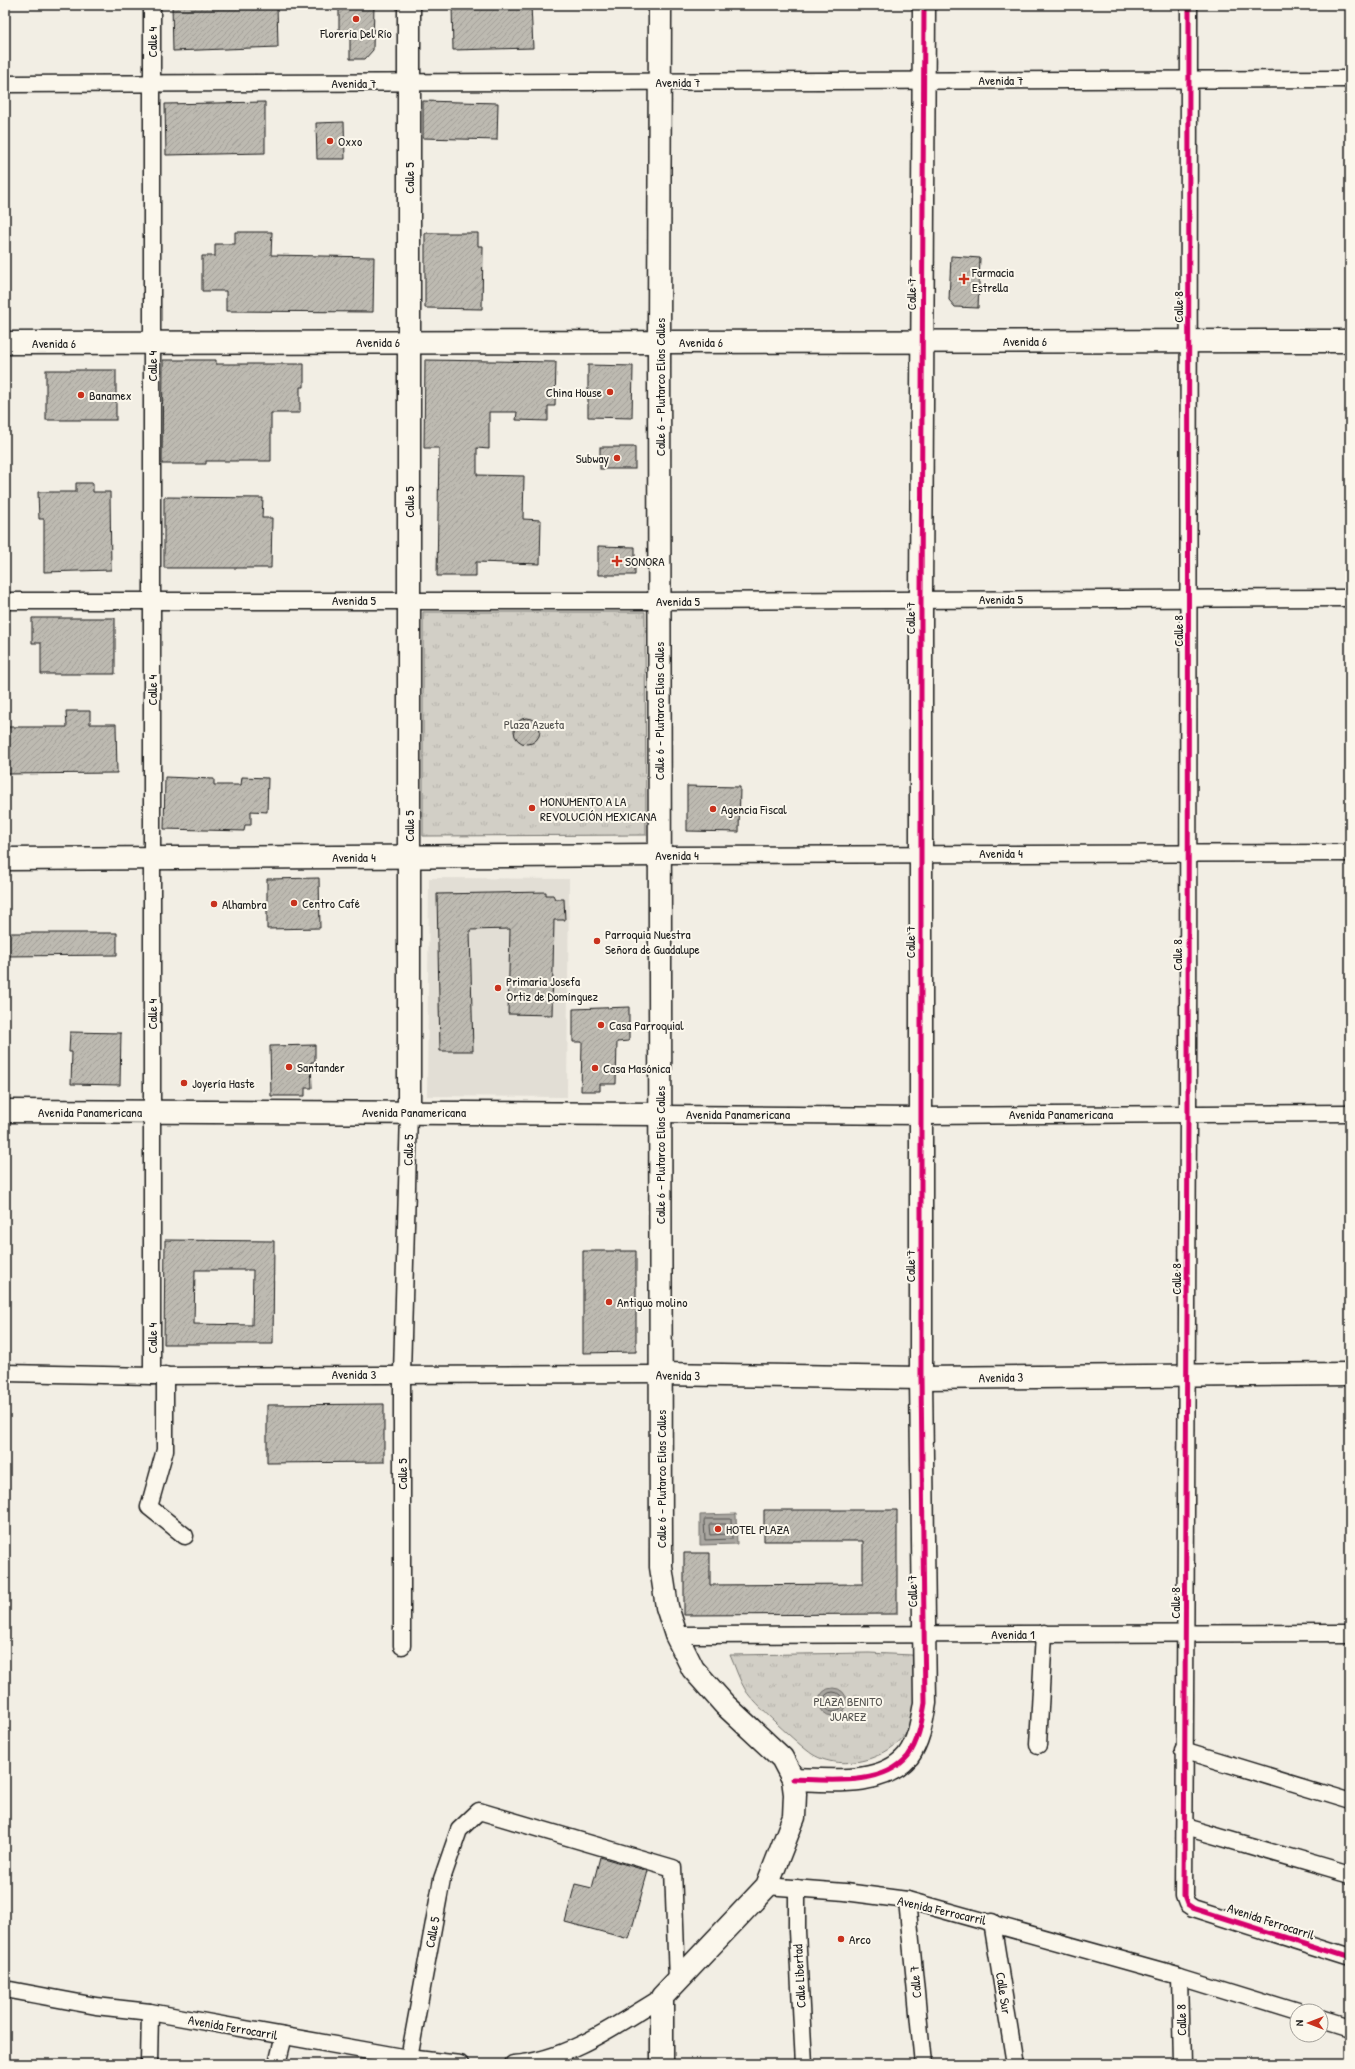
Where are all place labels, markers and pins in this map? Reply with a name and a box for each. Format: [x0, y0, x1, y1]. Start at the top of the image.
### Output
marker: Florería Del Río [351, 14, 361, 24]
place label: Florería Del Río [319, 24, 392, 42]
place label: Oxxo [338, 132, 362, 150]
marker: Oxxo [325, 136, 335, 146]
place label: Farmacia Estrella [971, 263, 1014, 296]
marker: Farmacia Estrella [959, 274, 969, 284]
place label: China House [546, 383, 602, 401]
place label: Banamex [89, 386, 132, 404]
marker: China House [605, 387, 615, 397]
marker: Banamex [76, 390, 86, 400]
place label: Subway [576, 449, 609, 467]
marker: Subway [612, 453, 622, 463]
place label: SONORA [625, 552, 665, 570]
marker: SONORA [612, 556, 622, 566]
place label: MONUMENTO A LA REVOLUCIÓN MEXICANA [540, 792, 657, 825]
place label: Agencia Fiscal [721, 800, 787, 818]
marker: MONUMENTO A LA REVOLUCIÓN MEXICANA [527, 803, 537, 813]
marker: Agencia Fiscal [708, 804, 718, 814]
place label: Centro Café [302, 894, 360, 912]
place label: Alhambra [222, 895, 267, 913]
marker: Centro Café [289, 898, 299, 908]
marker: Alhambra [209, 899, 219, 909]
place label: Parroquia Nuestra Señora de Guadalupe [605, 925, 700, 958]
marker: Parroquia Nuestra Señora de Guadalupe [592, 936, 602, 946]
place label: Primaria Josefa Ortiz de Domínguez [506, 972, 599, 1005]
marker: Primaria Josefa Ortiz de Domínguez [493, 983, 503, 993]
place label: Casa Parroquial [609, 1016, 684, 1034]
marker: Casa Parroquial [596, 1020, 606, 1030]
place label: Santander [297, 1058, 345, 1076]
place label: Casa Masónica [603, 1059, 670, 1077]
marker: Santander [284, 1062, 294, 1072]
marker: Casa Masónica [590, 1063, 600, 1073]
place label: Joyería Haste [192, 1074, 255, 1092]
marker: Joyería Haste [179, 1078, 189, 1088]
place label: Antiguo molino [617, 1293, 687, 1311]
marker: Antiguo molino [604, 1297, 614, 1307]
place label: HOTEL PLAZA [726, 1520, 790, 1538]
marker: HOTEL PLAZA [713, 1524, 723, 1534]
place label: Arco [849, 1930, 871, 1948]
marker: Arco [836, 1934, 846, 1944]

